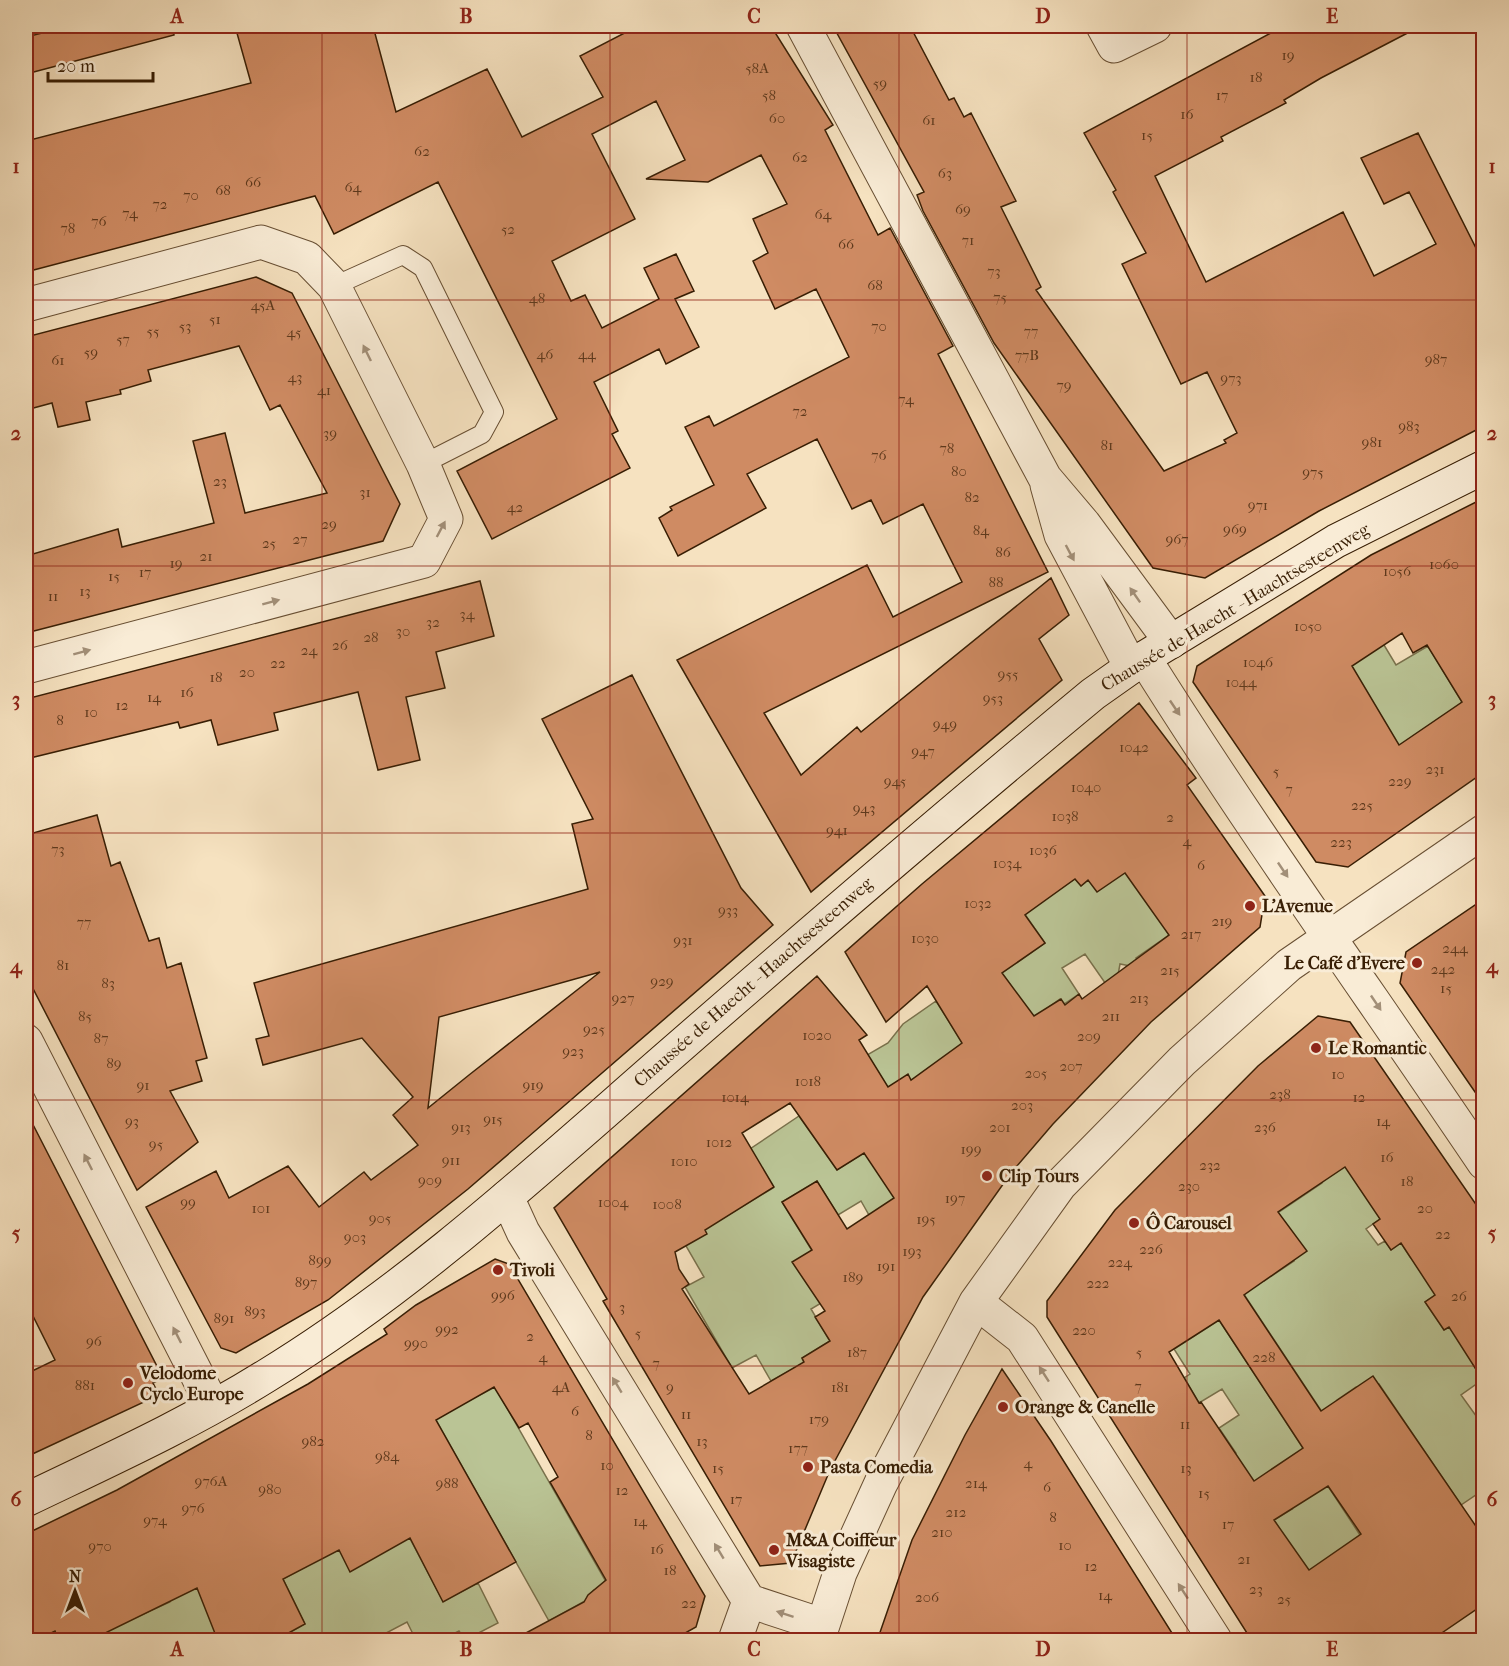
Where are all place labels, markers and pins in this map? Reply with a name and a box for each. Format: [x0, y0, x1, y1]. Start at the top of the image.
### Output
place label: L'Avenue [1262, 896, 1333, 917]
marker: L'Avenue [1243, 899, 1257, 913]
place label: Le Café d'Evere [1284, 953, 1405, 974]
marker: Le Café d'Evere [1410, 956, 1424, 970]
place label: Le Romantic [1328, 1038, 1427, 1059]
marker: Le Romantic [1309, 1041, 1323, 1055]
place label: Clip Tours [999, 1166, 1079, 1187]
marker: Clip Tours [980, 1169, 994, 1183]
place label: Ô Carousel [1146, 1211, 1233, 1234]
marker: Ô Carousel [1127, 1216, 1141, 1230]
place label: Tivoli [509, 1260, 555, 1281]
marker: Tivoli [491, 1263, 505, 1277]
place label: Velodome Cyclo Europe [139, 1363, 244, 1405]
marker: Velodome Cyclo Europe [121, 1376, 135, 1390]
place label: Orange & Canelle [1015, 1397, 1155, 1418]
marker: Orange & Canelle [996, 1400, 1010, 1414]
place label: Pasta Comedia [820, 1457, 933, 1478]
marker: Pasta Comedia [801, 1460, 815, 1474]
place label: M&A Coiffeur Visagiste [785, 1530, 897, 1572]
marker: M&A Coiffeur Visagiste [767, 1543, 781, 1557]

